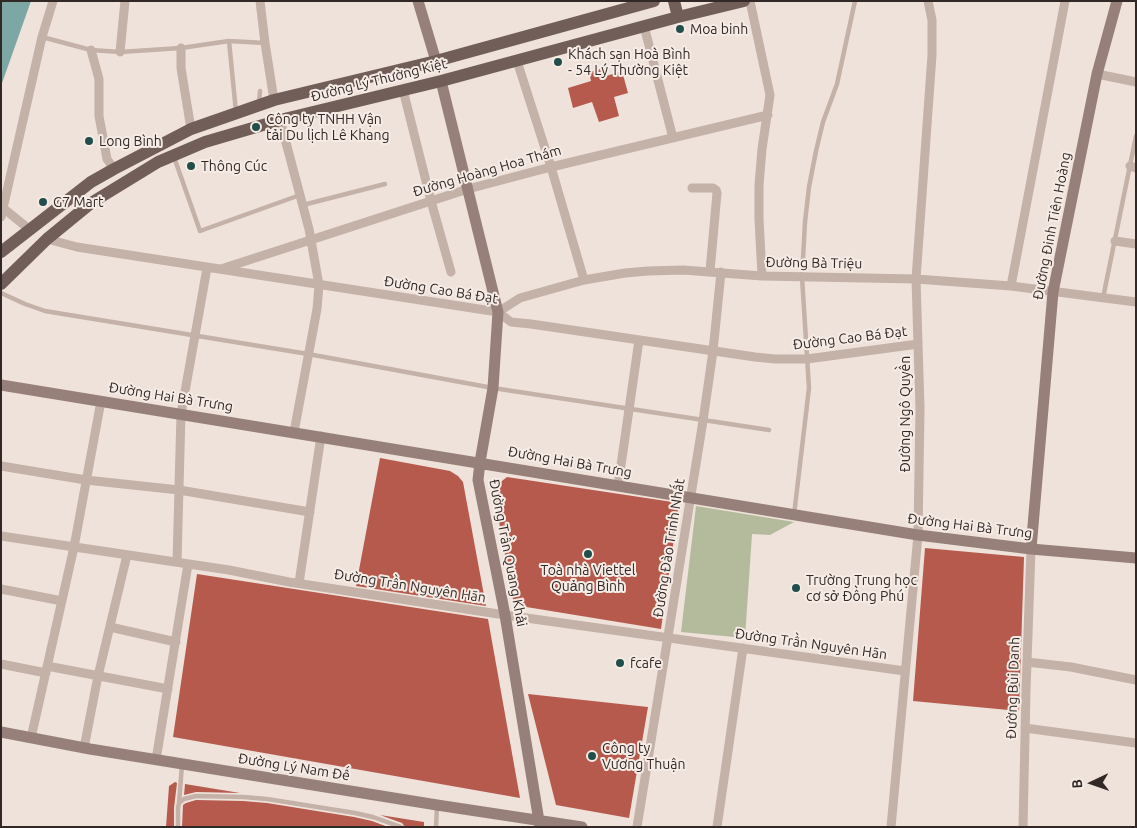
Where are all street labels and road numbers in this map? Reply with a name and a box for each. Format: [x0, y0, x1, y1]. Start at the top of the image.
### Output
street label: Đường Lý Thường Kiệt [309, 55, 449, 105]
street label: Đường Hoàng Hoa Thám [411, 142, 563, 200]
street label: Đường Đinh Tiên Hoàng [1029, 151, 1075, 301]
street label: Đường Bà Triệu [765, 254, 863, 272]
street label: Đường Cao Bá Đạt [383, 273, 499, 307]
street label: Đường Cao Bá Đạt [792, 323, 908, 353]
street label: Đường Ngô Quyền [897, 356, 913, 472]
street label: Đường Hai Bà Trưng [108, 379, 234, 415]
street label: Đường Hai Bà Trưng [507, 443, 633, 481]
street label: Đường Đào Trinh Nhất [650, 477, 688, 619]
street label: Đường Trần Quang Khải [485, 478, 531, 628]
street label: Đường Hai Bà Trưng [907, 510, 1033, 542]
street label: Đường Trần Nguyên Hãn [333, 566, 487, 606]
street label: Đường Trần Nguyên Hãn [734, 625, 888, 663]
street label: Đường Bùi Danh [1003, 637, 1023, 739]
street label: Đường Lý Nam Đế [237, 750, 351, 784]

